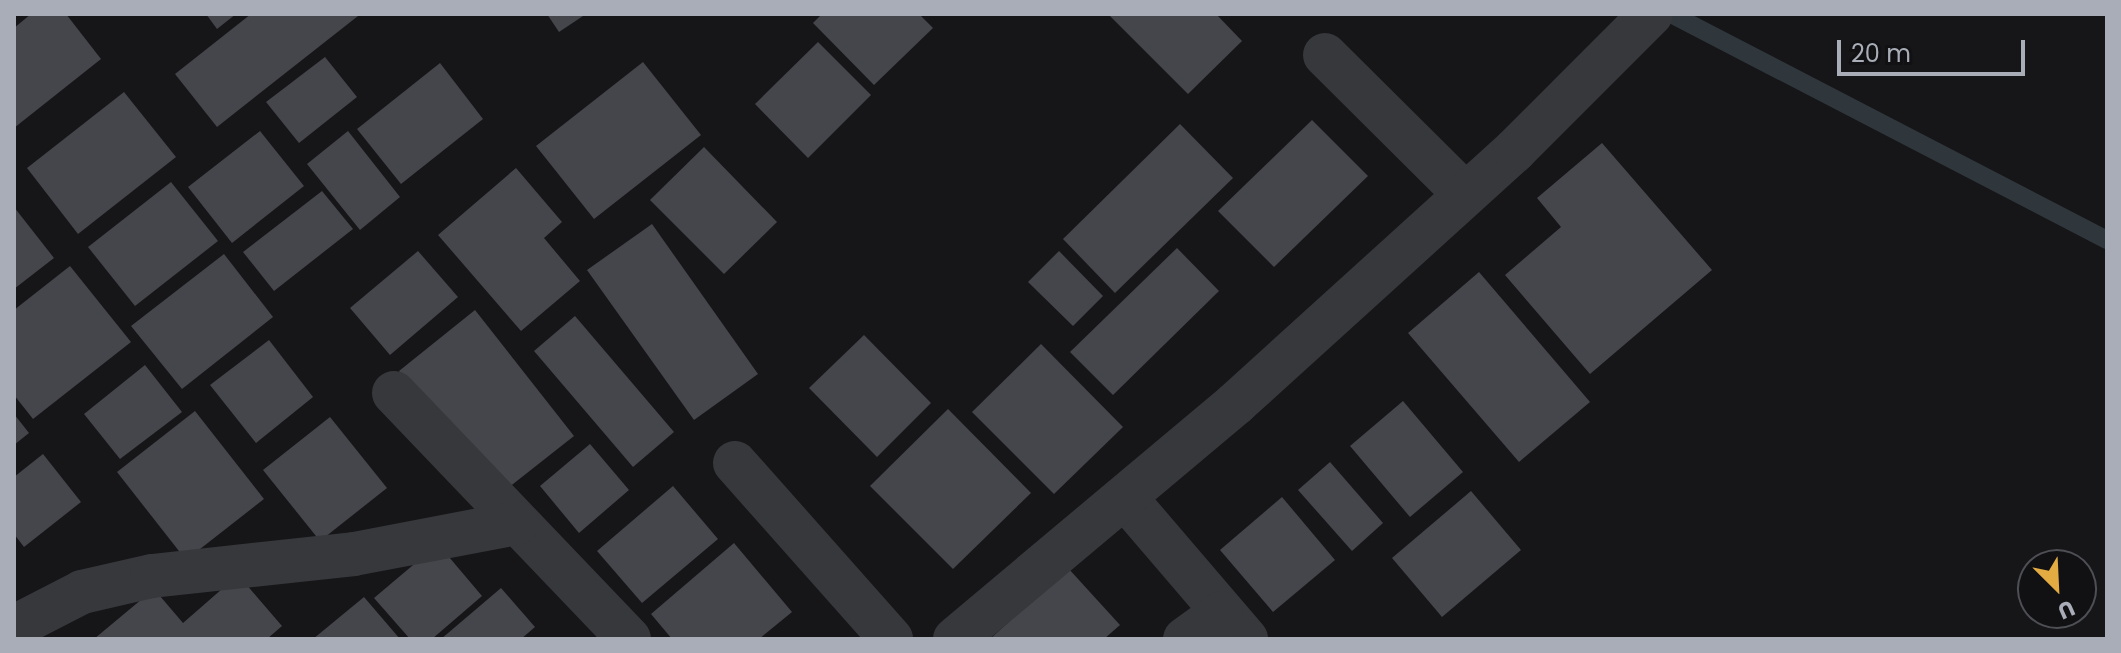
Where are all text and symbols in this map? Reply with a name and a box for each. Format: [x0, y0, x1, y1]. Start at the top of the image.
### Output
scale bar [1841, 24, 2029, 74]
text: 20 m [1851, 37, 1911, 70]
north arrow [2017, 549, 2097, 629]
text: U [2053, 592, 2080, 627]

